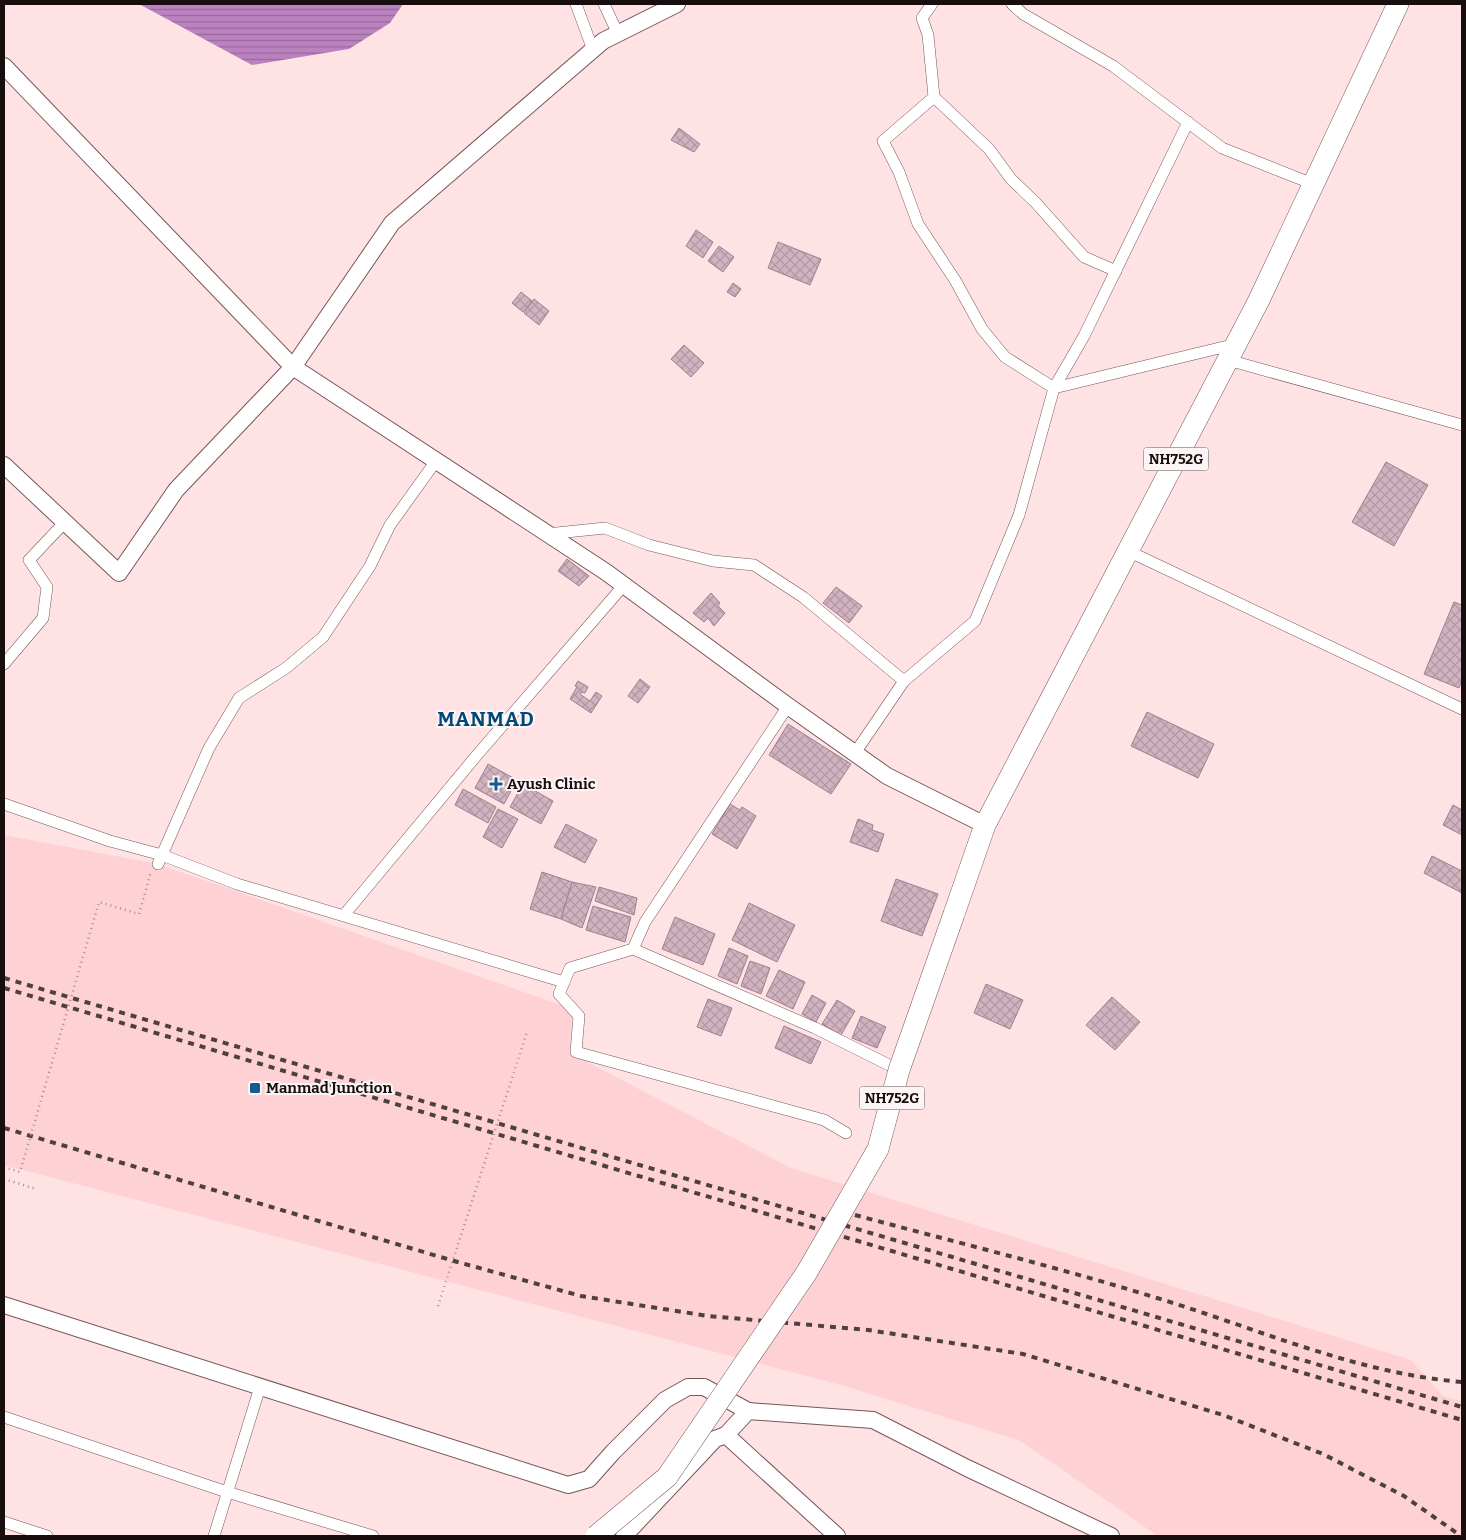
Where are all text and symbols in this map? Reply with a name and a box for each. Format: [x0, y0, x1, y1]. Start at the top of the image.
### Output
road number: NH752G [1144, 448, 1208, 470]
district label: MANMAD [437, 707, 535, 731]
place label: Ayush Clinic [507, 775, 596, 793]
marker: Ayush Clinic [489, 777, 503, 791]
place label: Manmad Junction [266, 1079, 392, 1097]
marker: Manmad Junction [248, 1081, 262, 1095]
road number: NH752G [860, 1086, 924, 1110]

